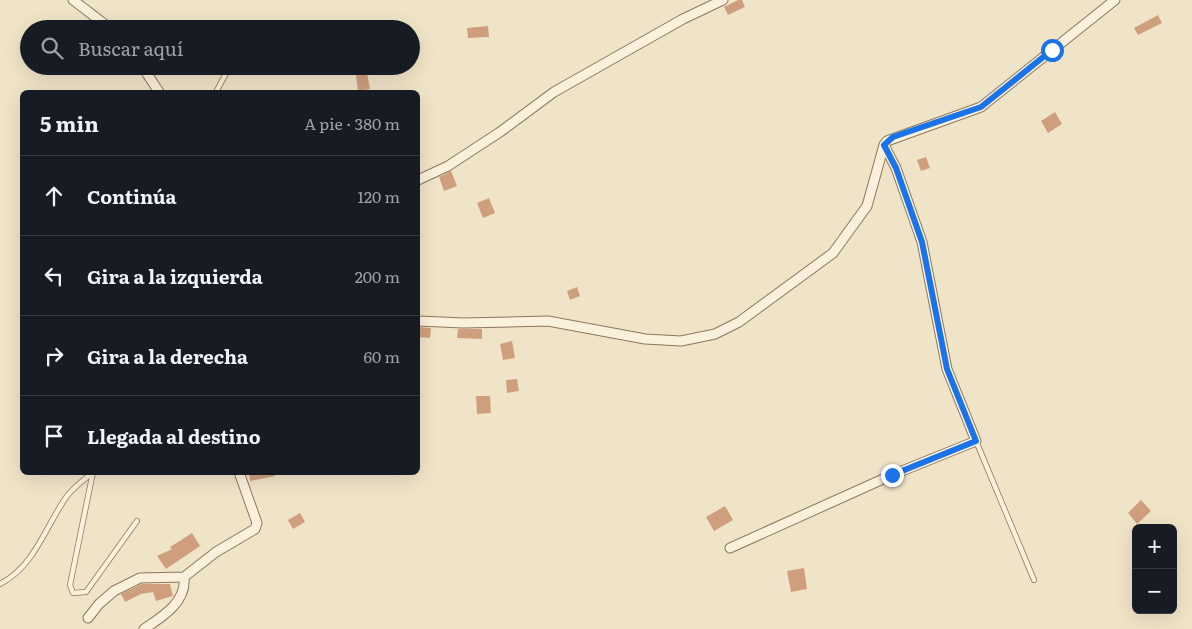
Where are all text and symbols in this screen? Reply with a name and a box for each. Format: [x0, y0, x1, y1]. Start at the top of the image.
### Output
search box [20, 20, 420, 75]
icon: search [38, 34, 66, 62]
text: Buscar aquí [78, 34, 183, 62]
route start [1041, 39, 1064, 62]
text: 5 min [40, 107, 99, 138]
text: A pie · 380 m [304, 111, 400, 135]
icon: ahead [40, 182, 68, 210]
text: Continúa [87, 182, 177, 210]
text: 120 m [357, 184, 400, 208]
icon: left [40, 262, 68, 290]
text: Gira a la izquierda [87, 262, 263, 290]
text: 200 m [355, 264, 400, 288]
icon: right [40, 342, 68, 370]
text: Gira a la derecha [87, 342, 248, 370]
text: 60 m [363, 344, 400, 368]
icon: arrive [40, 422, 68, 450]
text: Llegada al destino [87, 422, 261, 450]
route end [881, 464, 904, 487]
map controls [1132, 524, 1177, 614]
button: + [1132, 524, 1177, 569]
button: − [1132, 569, 1177, 614]

